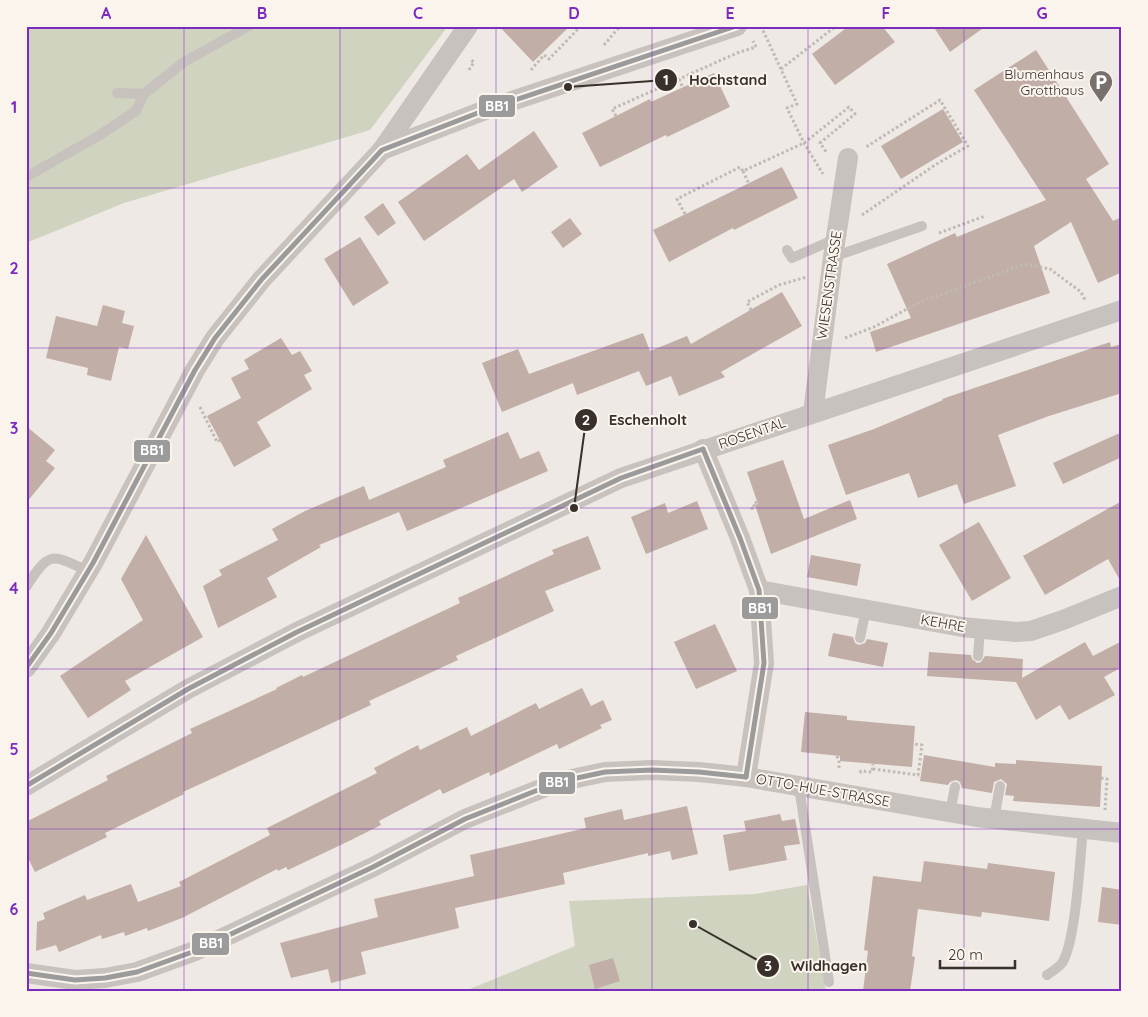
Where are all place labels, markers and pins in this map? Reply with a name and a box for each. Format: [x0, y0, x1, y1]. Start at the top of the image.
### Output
callout: Hochstand [654, 65, 776, 95]
place label: Blumenhaus Grotthaus [1004, 65, 1084, 99]
parking icon: Blumenhaus Grotthaus [1088, 69, 1114, 103]
callout: Eschenholt [574, 405, 697, 435]
callout: Wildhagen [756, 951, 877, 981]

